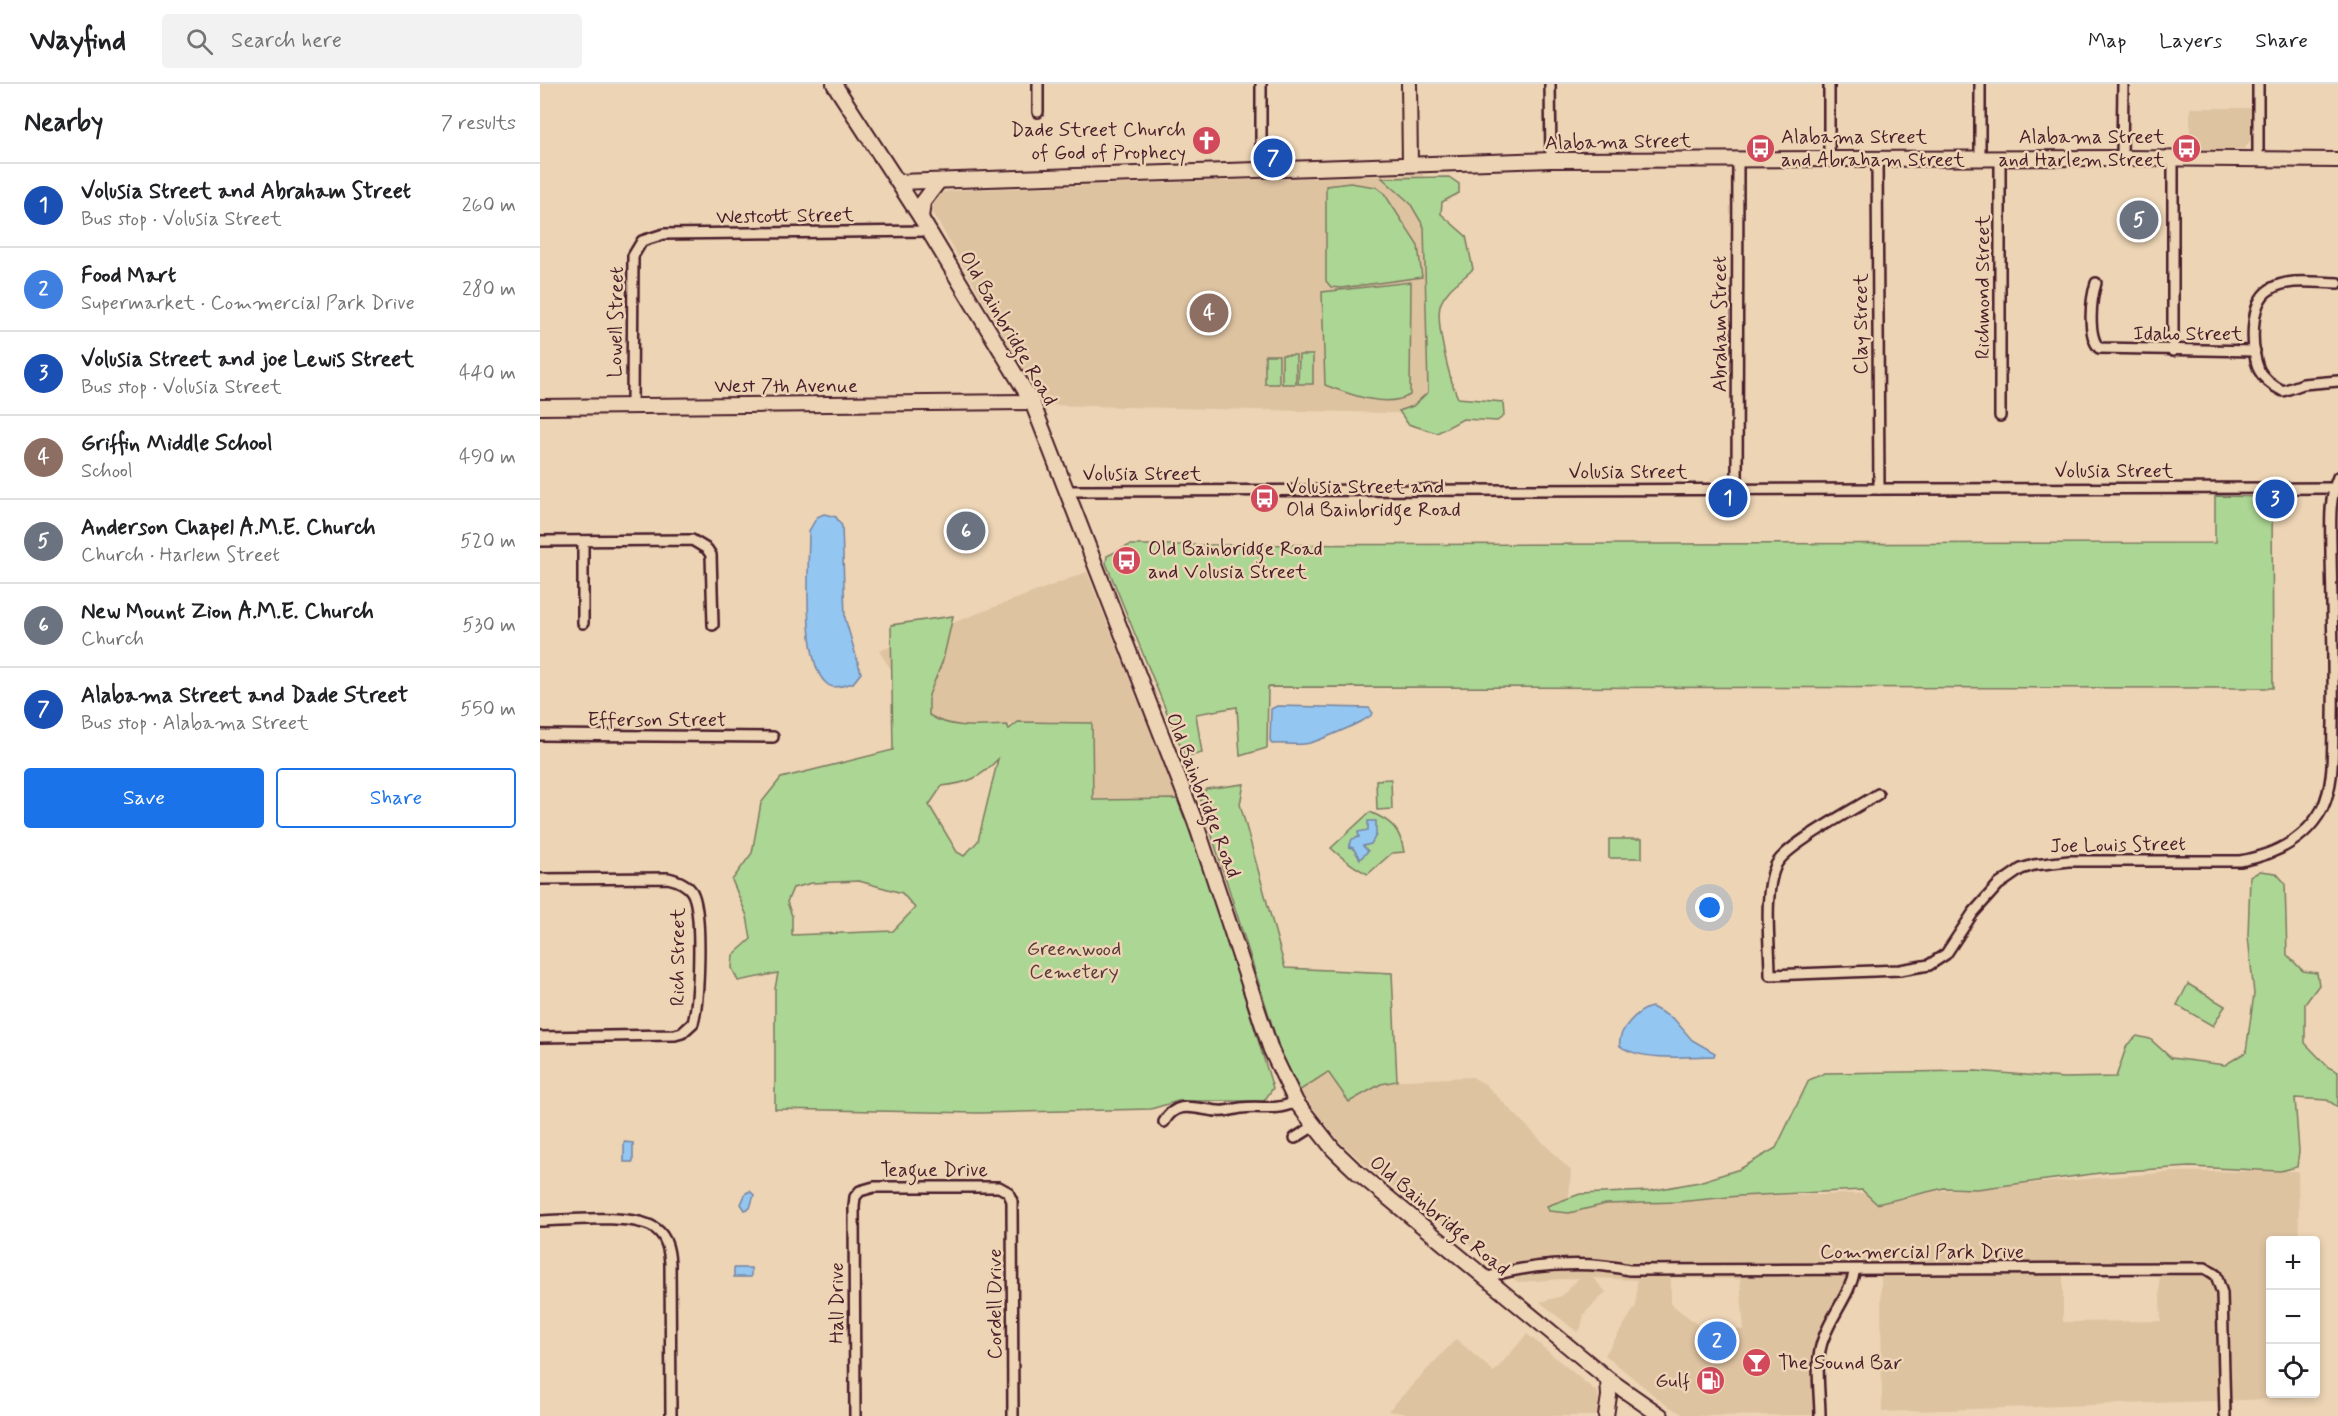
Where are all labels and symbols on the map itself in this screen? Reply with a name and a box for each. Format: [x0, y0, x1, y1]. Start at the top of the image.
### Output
place label: Dade Street Church of God of Prophecy [1011, 117, 1186, 167]
church icon: Dade Street Church of God of Prophecy [1191, 124, 1223, 156]
place label: Alabama Street and Abraham Street [1781, 124, 1965, 174]
place label: Alabama Street and Harlem Street [1998, 124, 2165, 174]
street label: Alabama Street [1545, 128, 1692, 157]
bus stop icon: Alabama Street and Abraham Street [1744, 132, 1776, 164]
bus stop icon: Alabama Street and Harlem Street [2170, 132, 2202, 164]
pin: 7 [1254, 136, 1292, 181]
pin: 5 [2120, 198, 2158, 242]
street label: Westcott Street [716, 202, 854, 231]
street label: Richmond Street [1970, 214, 1997, 359]
street label: Old Bainbridge Road [951, 246, 1063, 412]
street label: Abraham Street [1707, 256, 1734, 392]
street label: Lowell Street [602, 266, 631, 378]
street label: Clay Street [1848, 273, 1875, 375]
pin: 4 [1190, 290, 1228, 336]
street label: Idaho Street [2133, 321, 2243, 348]
street label: West 7th Avenue [714, 373, 858, 400]
street label: Volusia Street [2054, 458, 2174, 485]
street label: Volusia Street [1568, 459, 1688, 486]
street label: Volusia Street [1082, 461, 1202, 488]
place label: Volusia Street and Old Bainbridge Road [1286, 474, 1461, 526]
pin: 1 [1708, 476, 1748, 520]
pin: 3 [2256, 476, 2294, 522]
bus stop icon: Volusia Street and Old Bainbridge Road [1249, 482, 1281, 514]
pin: 6 [946, 508, 986, 554]
place label: Old Bainbridge Road and Volusia Street [1148, 536, 1323, 586]
bus stop icon: Old Bainbridge Road and Volusia Street [1111, 544, 1143, 576]
street label: Efferson Street [588, 707, 726, 734]
street label: Old Bainbridge Road [1157, 709, 1247, 883]
street label: Joe Louis Street [2050, 831, 2186, 860]
your location [1695, 893, 1724, 922]
street label: Rich Street [665, 908, 692, 1006]
park label: Greenwood Cemetery [1027, 936, 1121, 986]
street label: Old Bainbridge Road [1362, 1150, 1515, 1284]
street label: Teague Drive [880, 1157, 988, 1186]
street label: Commercial Park Drive [1820, 1239, 2024, 1266]
street label: Cordell Drive [982, 1249, 1009, 1359]
street label: Hall Drive [824, 1262, 851, 1344]
pin: 2 [1698, 1318, 1736, 1364]
bar icon: The Sound Bar [1741, 1346, 1773, 1378]
place label: The Sound Bar [1778, 1350, 1902, 1377]
fuel station icon: Gulf [1695, 1364, 1727, 1396]
place label: Gulf [1655, 1368, 1690, 1395]

